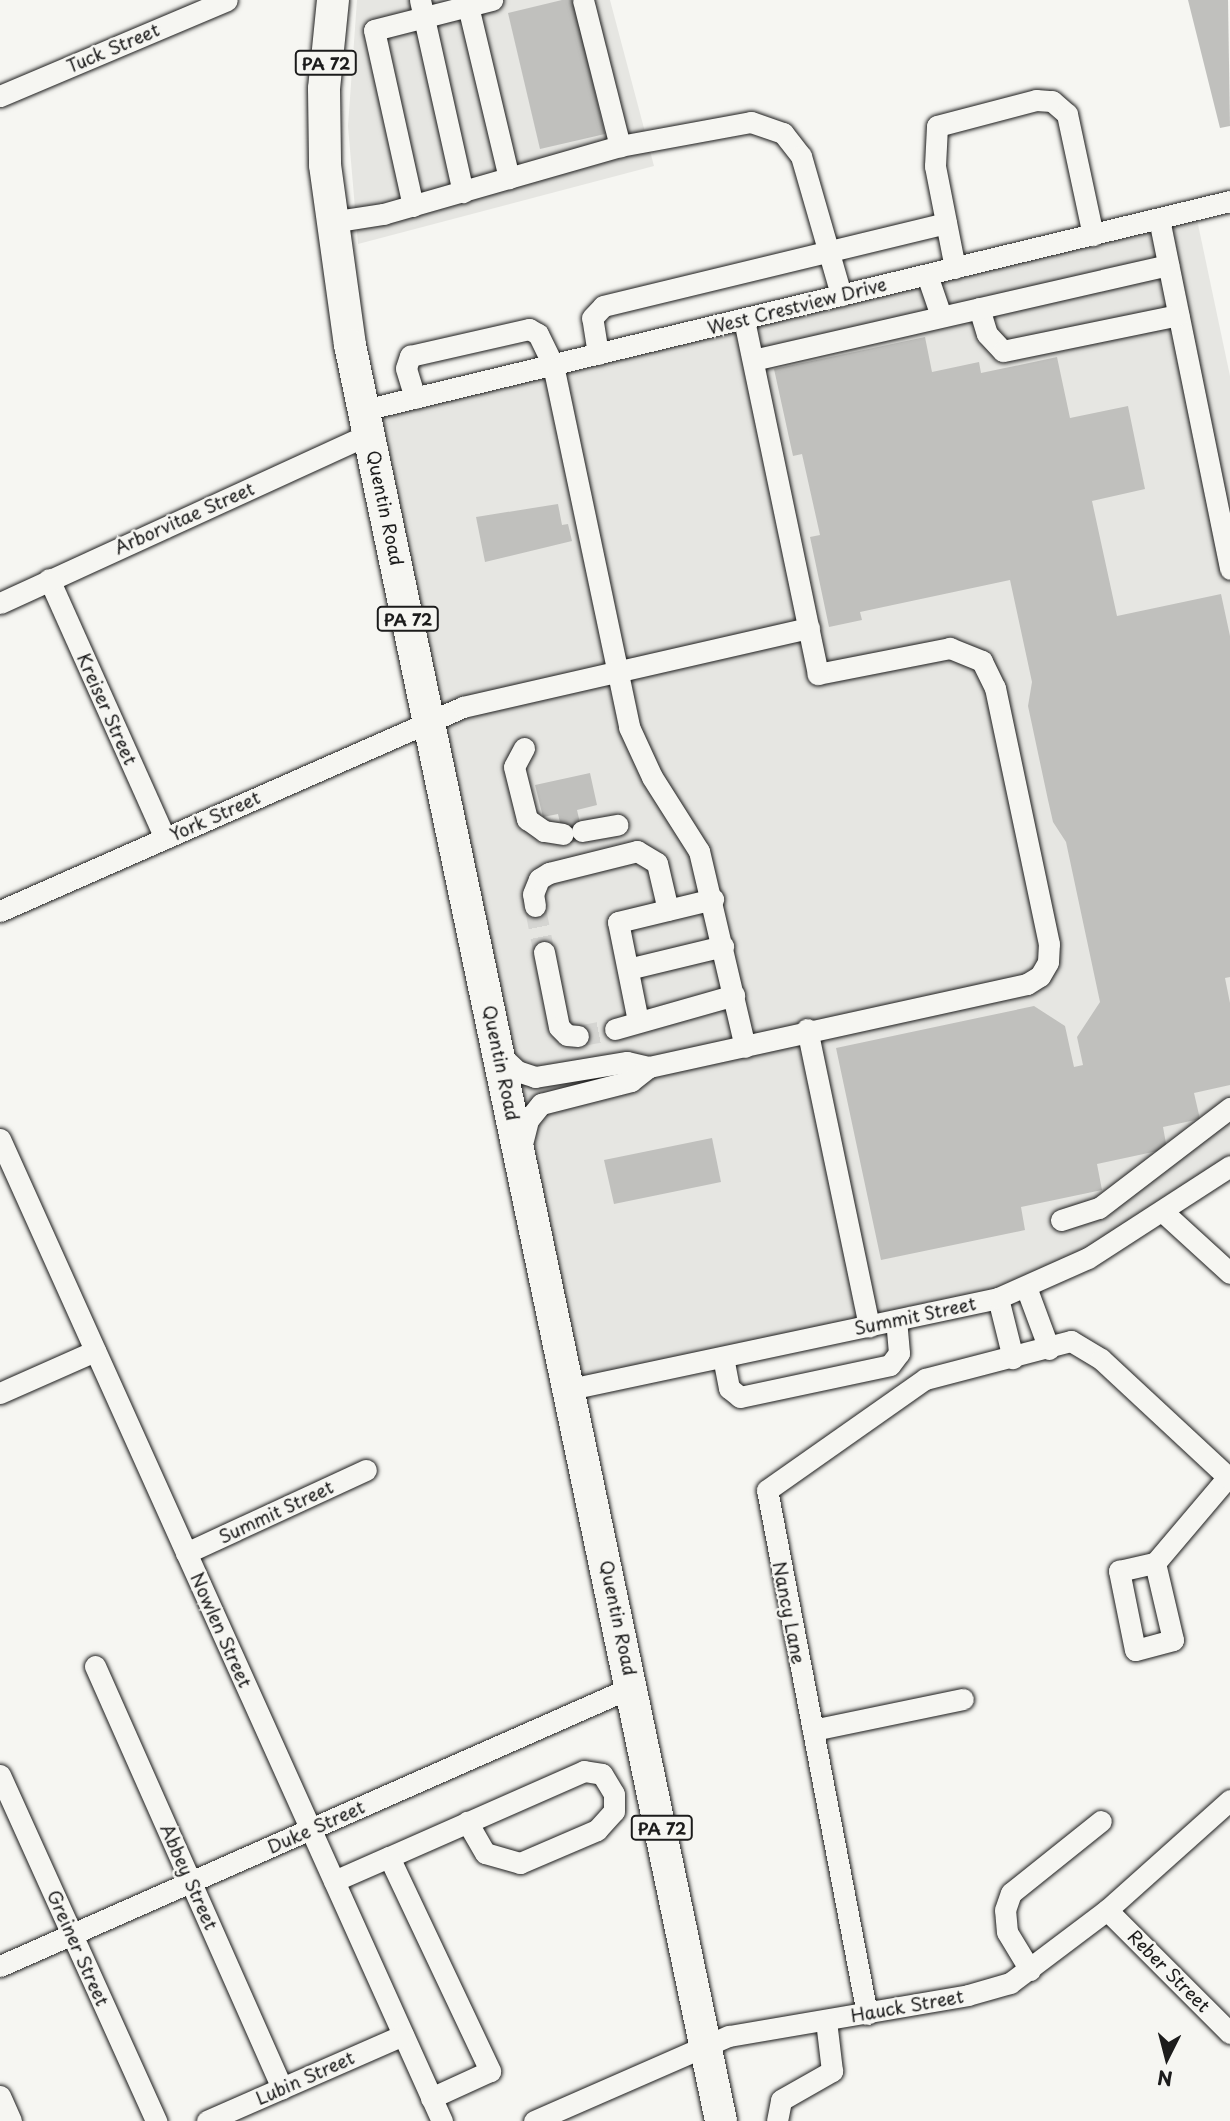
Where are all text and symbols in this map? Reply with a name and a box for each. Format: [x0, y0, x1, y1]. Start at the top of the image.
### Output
street label: Tuck Street [63, 19, 163, 77]
road number: PA 72 [294, 50, 358, 76]
street label: West Crestview Drive [705, 273, 889, 339]
street label: Quentin Road [362, 448, 408, 568]
street label: Arborvitae Street [110, 477, 258, 559]
road number: PA 72 [376, 606, 440, 632]
street label: Kreiser Street [72, 649, 142, 769]
street label: York Street [166, 786, 264, 846]
street label: Quentin Road [478, 1003, 524, 1123]
street label: Summit Street [851, 1292, 979, 1340]
street label: Summit Street [214, 1475, 338, 1549]
street label: Quentin Road [595, 1558, 641, 1678]
street label: Nancy Lane [769, 1560, 809, 1666]
street label: Nowlen Street [186, 1568, 256, 1692]
street label: Duke Street [264, 1796, 368, 1858]
road number: PA 72 [630, 1816, 694, 1840]
street label: Abbey Street [156, 1820, 222, 1934]
street label: Greiner Street [42, 1886, 114, 2010]
street label: Reber Street [1123, 1925, 1215, 2017]
street label: Hauck Street [848, 1985, 966, 2027]
north arrow [1132, 2023, 1202, 2093]
street label: Lubin Street [252, 2046, 358, 2110]
text: N [1156, 2064, 1174, 2094]

